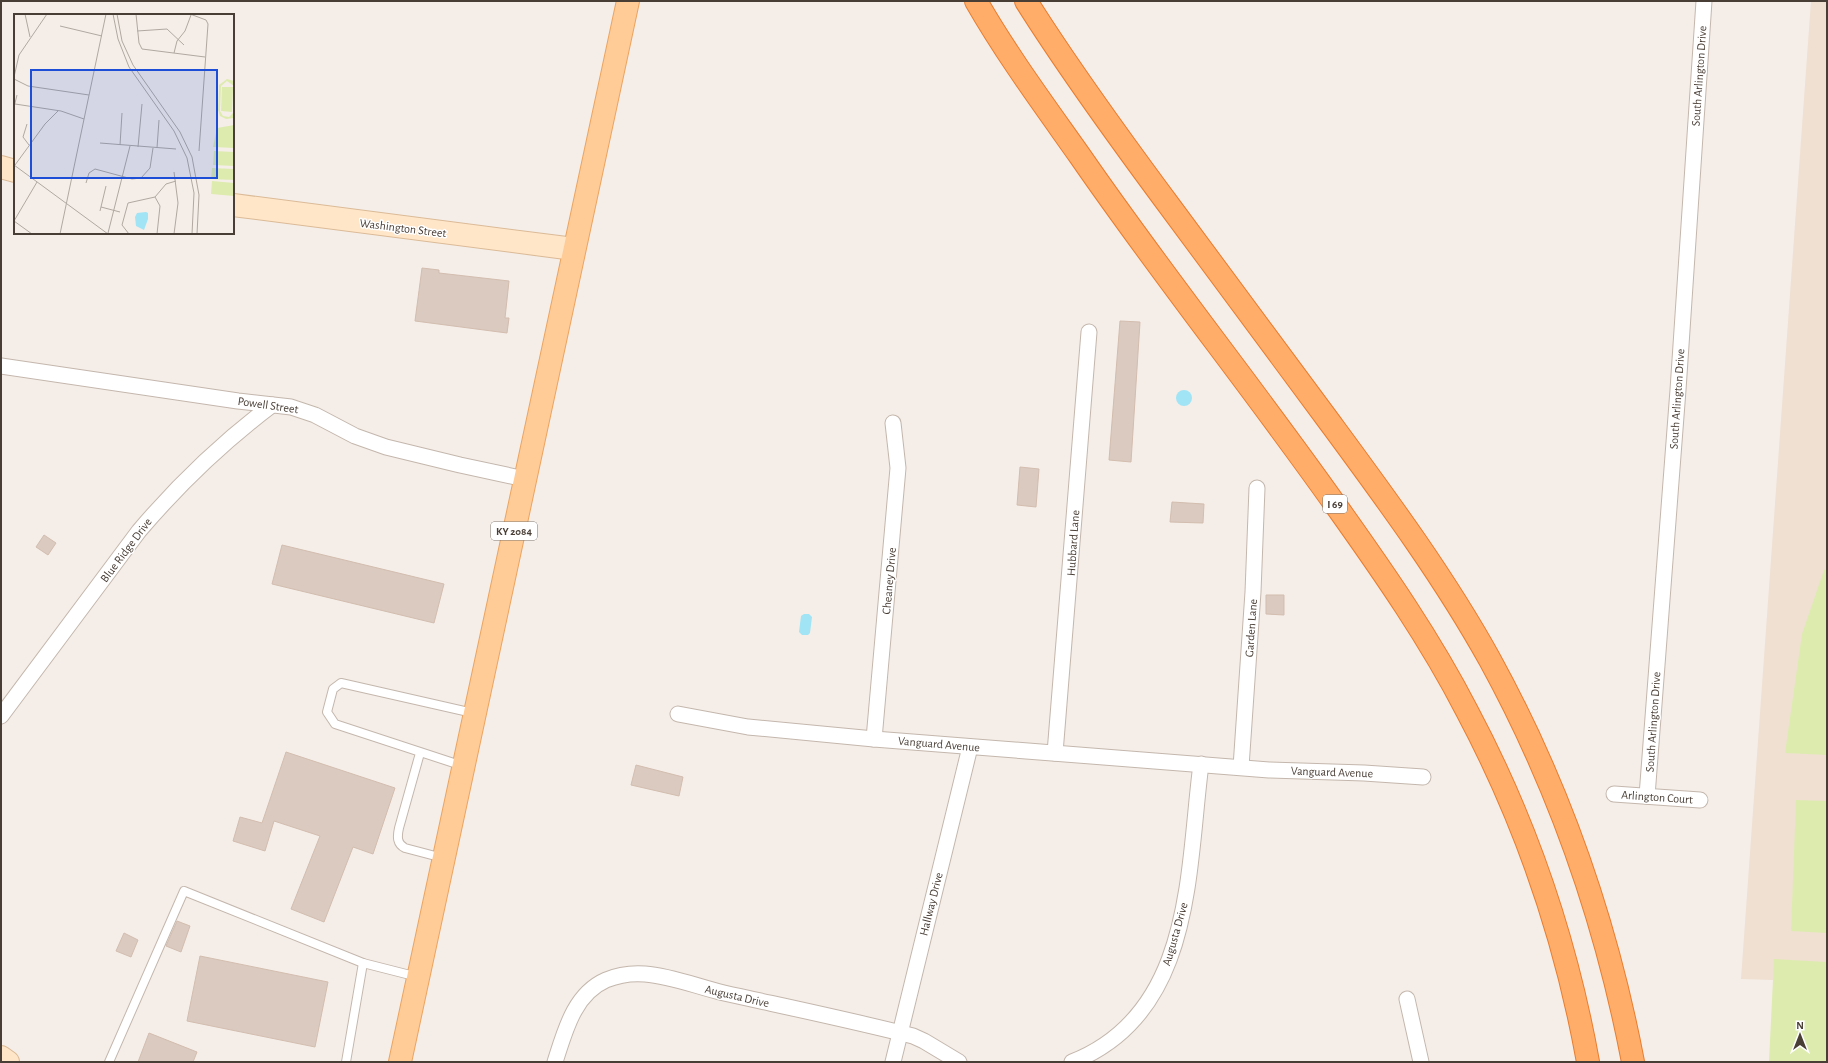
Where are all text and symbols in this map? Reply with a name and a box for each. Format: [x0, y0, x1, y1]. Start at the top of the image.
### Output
inset map [14, 14, 234, 234]
street label: South Arlington Drive [1690, 25, 1708, 127]
street label: Washington Street [359, 217, 447, 239]
street label: South Arlington Drive [1668, 348, 1686, 450]
street label: Powell Street [237, 395, 299, 415]
road number: I 69 [1323, 495, 1347, 513]
street label: Hubbard Lane [1065, 510, 1081, 576]
street label: Blue Ridge Drive [98, 516, 154, 584]
road number: KY 2084 [491, 522, 537, 540]
street label: Cheaney Drive [880, 547, 899, 615]
street label: Garden Lane [1243, 598, 1259, 658]
street label: South Arlington Drive [1644, 671, 1662, 773]
street label: Vanguard Avenue [898, 734, 980, 754]
street label: Vanguard Avenue [1291, 765, 1373, 779]
street label: Arlington Court [1621, 789, 1693, 806]
street label: Hallway Drive [917, 871, 946, 937]
street label: Augusta Drive [1160, 901, 1190, 967]
street label: Augusta Drive [704, 983, 770, 1009]
north arrow [1780, 1015, 1820, 1055]
text: N [1796, 1020, 1804, 1031]

